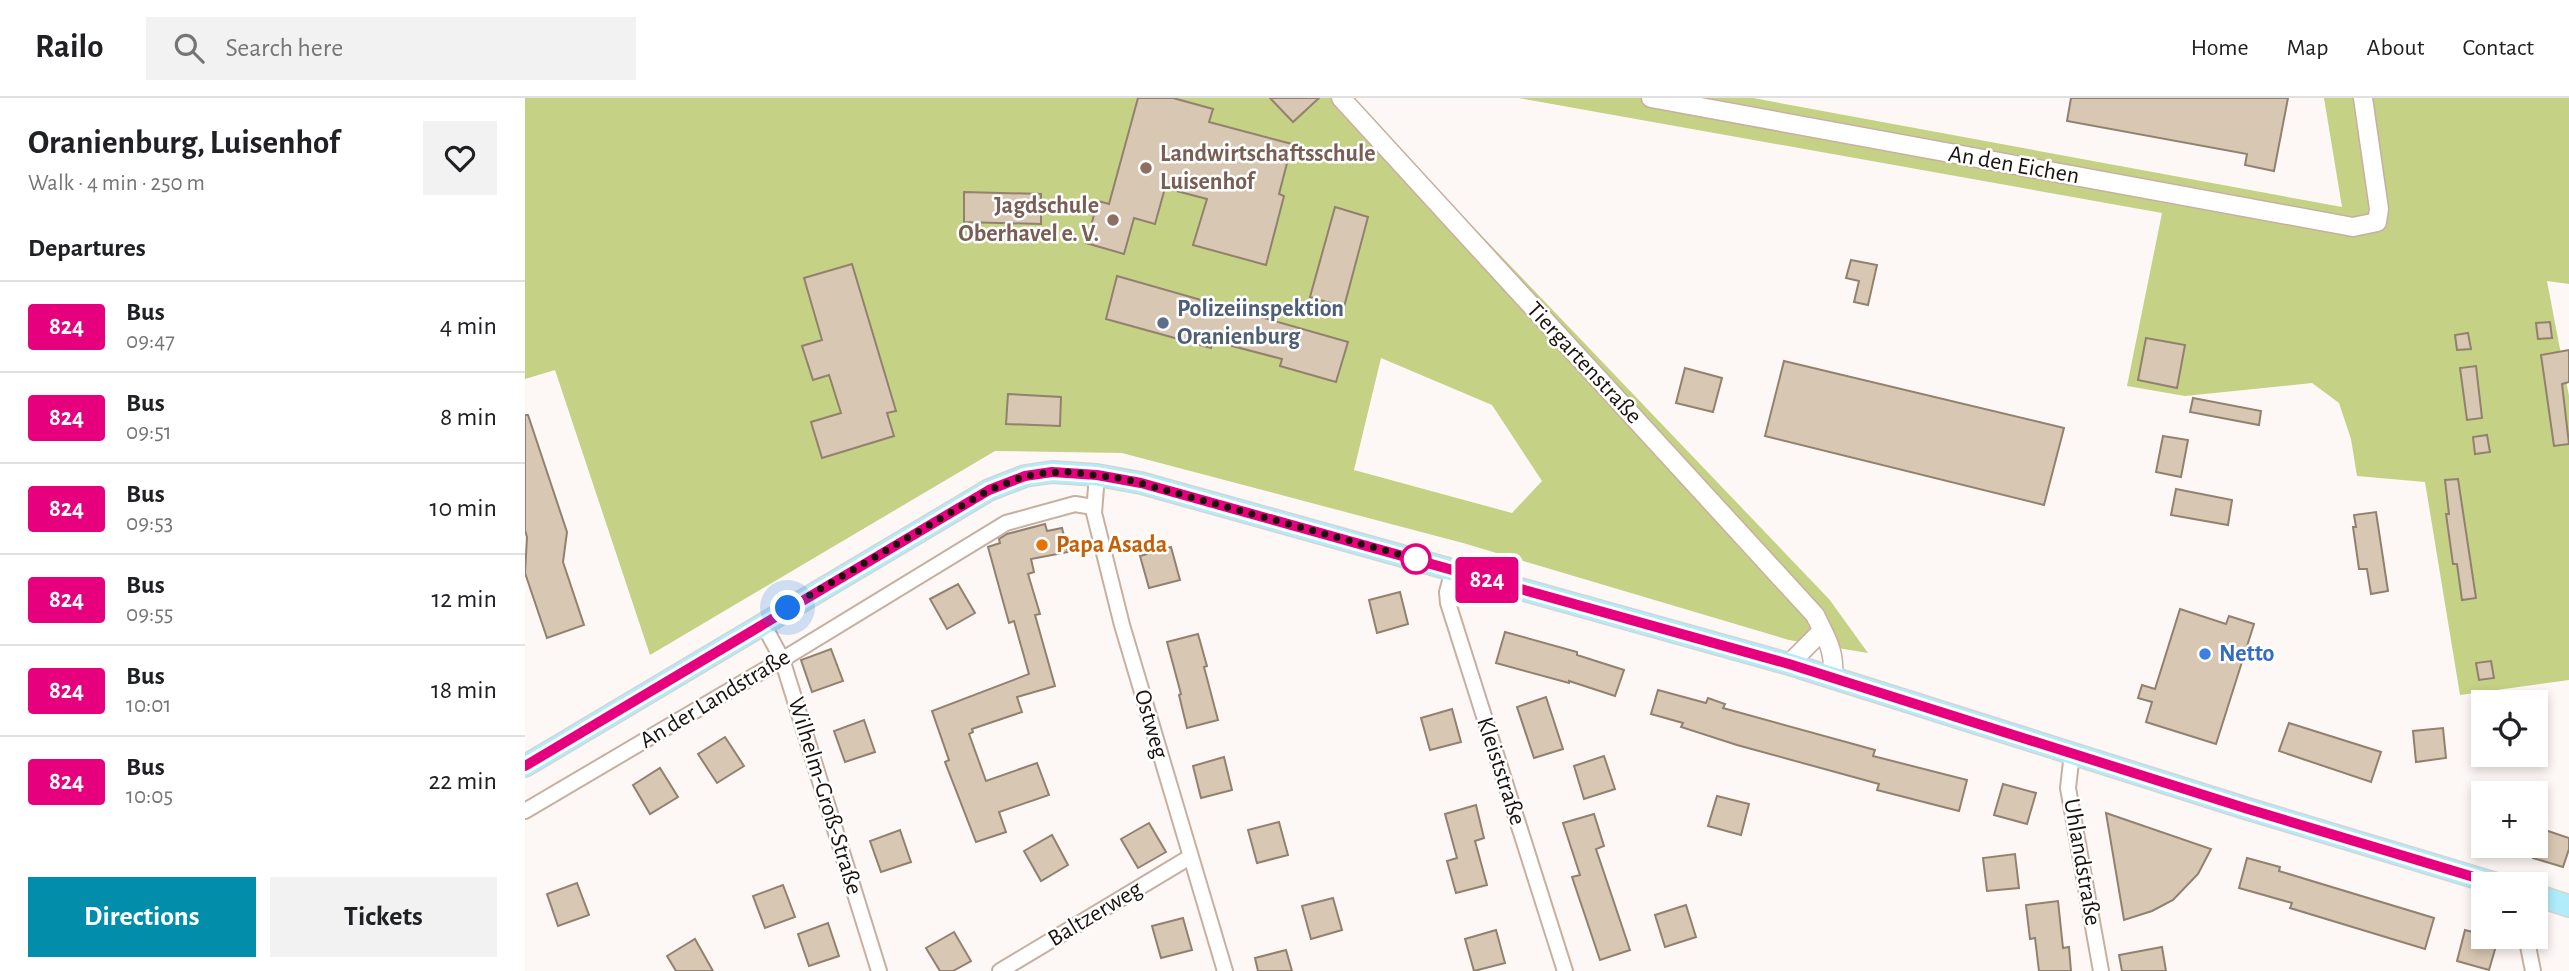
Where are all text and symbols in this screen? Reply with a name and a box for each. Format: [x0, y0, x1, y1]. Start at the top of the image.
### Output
search box [146, 17, 636, 80]
icon: search [170, 29, 208, 67]
text: Railo [35, 31, 104, 64]
text: Search here [226, 35, 343, 61]
text: Home [2191, 36, 2249, 60]
text: Map [2287, 36, 2329, 60]
text: About [2367, 36, 2424, 60]
text: Contact [2462, 36, 2534, 60]
button: heart [423, 121, 497, 195]
text: Oranienburg, Luisenhof [28, 127, 340, 160]
place label: Landwirtschaftsschule Luisenhof [1160, 142, 1376, 194]
street label: An den Eichen [1947, 142, 2081, 188]
marker: Landwirtschaftsschule Luisenhof [1138, 160, 1154, 176]
text: Walk · 4 min · 250 m [28, 172, 205, 195]
place label: Jagdschule Oberhavel e. V. [958, 194, 1099, 246]
marker: Jagdschule Oberhavel e. V. [1105, 212, 1121, 228]
text: Departures [28, 235, 146, 261]
place label: Polizeiinspektion Oranienburg [1177, 297, 1344, 349]
street label: Tiergartenstraße [1522, 298, 1646, 428]
text: Bus [126, 299, 165, 325]
text: 4 min [440, 313, 497, 339]
text: 824 [49, 315, 84, 339]
marker: Polizeiinspektion Oranienburg [1155, 315, 1171, 331]
text: 09:47 [126, 330, 175, 353]
text: Bus [126, 390, 165, 416]
text: 8 min [440, 404, 497, 430]
text: 824 [49, 406, 84, 430]
text: 09:51 [126, 421, 172, 444]
text: Bus [126, 481, 165, 507]
text: 10 min [430, 495, 497, 521]
text: 824 [49, 497, 84, 521]
text: 09:53 [126, 512, 173, 535]
place label: Papa Asada [1056, 533, 1167, 557]
marker: Papa Asada [1034, 537, 1050, 553]
unlabelled marker [1401, 544, 1431, 574]
line badge: 824 [1447, 557, 1527, 603]
text: 824 [1469, 568, 1505, 592]
text: Bus [126, 572, 165, 598]
text: 12 min [431, 586, 497, 612]
text: 824 [49, 588, 84, 612]
your location [770, 590, 805, 625]
text: 09:55 [126, 603, 173, 626]
place label: Netto [2219, 642, 2275, 666]
street label: An der Landstraße [636, 645, 794, 753]
marker: Netto [2197, 646, 2213, 662]
text: Bus [126, 663, 165, 689]
text: 18 min [431, 677, 497, 703]
text: 824 [49, 679, 84, 703]
street label: Ostweg [1130, 687, 1172, 761]
map controls [2471, 690, 2548, 949]
button: locate [2471, 690, 2548, 767]
text: 10:01 [126, 694, 171, 717]
street label: Wilhelm-Groß-Straße [784, 694, 866, 898]
street label: Kleiststraße [1472, 714, 1530, 828]
text: Bus [126, 754, 165, 780]
text: 22 min [429, 768, 497, 794]
text: 824 [49, 770, 84, 794]
button: + [2471, 781, 2548, 858]
text: 10:05 [126, 785, 173, 808]
street label: Uhlandstraße [2059, 797, 2105, 927]
button: − [2471, 872, 2548, 949]
button: Directions [28, 877, 256, 957]
button: Tickets [270, 877, 497, 957]
street label: Baltzerweg [1044, 877, 1146, 951]

